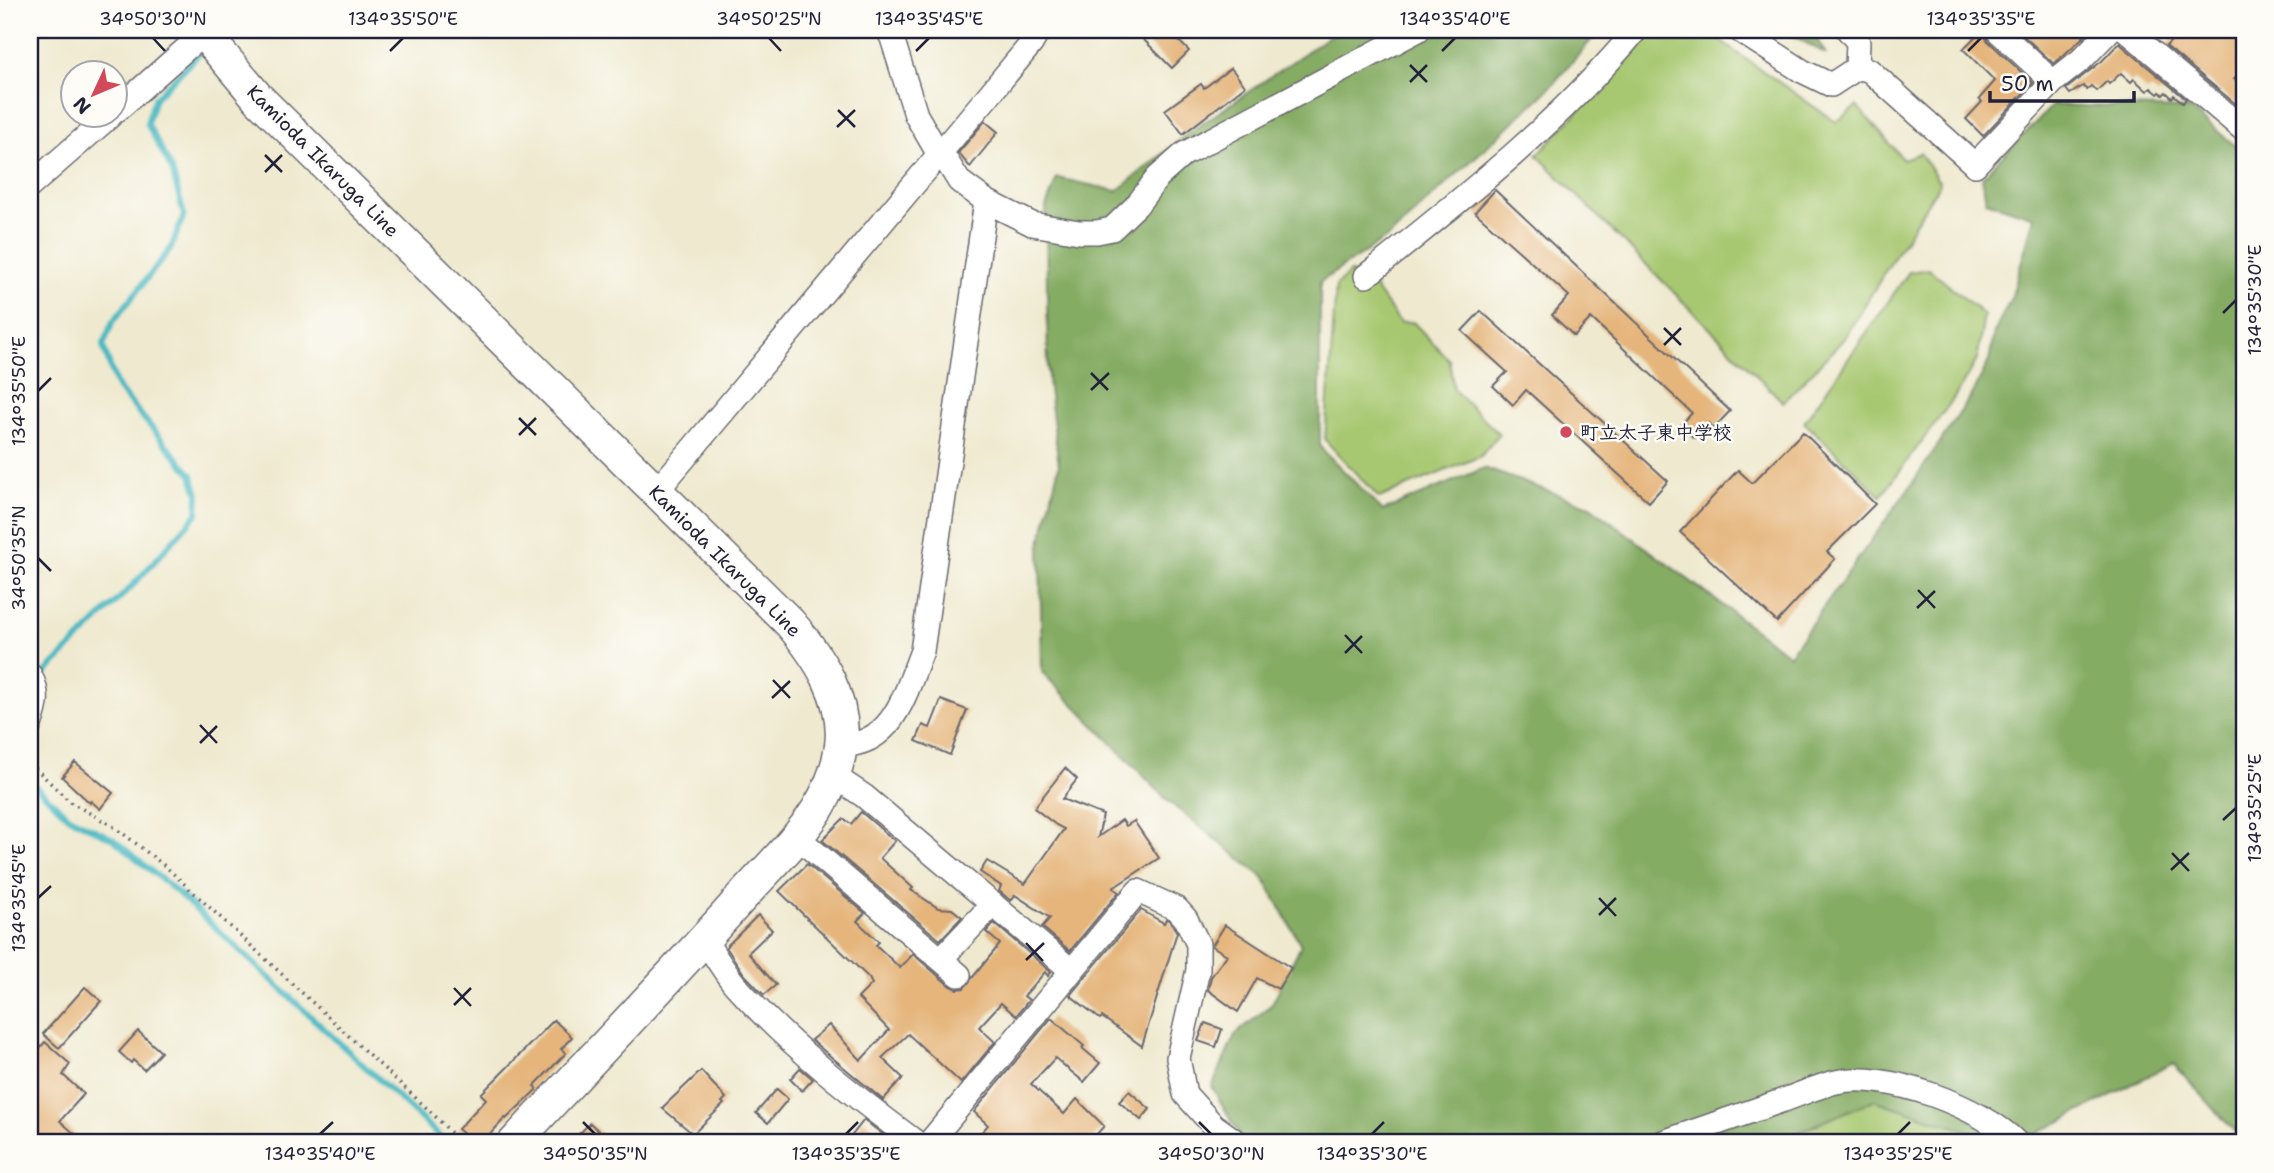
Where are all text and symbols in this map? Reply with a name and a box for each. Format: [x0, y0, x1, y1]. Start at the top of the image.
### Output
text: 34°50'30"N [99, 7, 207, 31]
text: 134°35'50"E [348, 7, 458, 31]
text: 34°50'25"N [716, 7, 822, 31]
text: 134°35'45"E [875, 7, 983, 31]
text: 134°35'40"E [1400, 7, 1510, 31]
text: 134°35'35"E [1926, 7, 2036, 31]
north arrow [60, 60, 130, 130]
scale bar [1990, 60, 2134, 104]
text: 50 m [2001, 70, 2054, 98]
street label: Kamioda Ikaruga Line [241, 79, 405, 243]
text: N [68, 91, 96, 120]
text: 134°35'30"E [2243, 244, 2267, 356]
text: 134°35'50"E [7, 336, 31, 446]
place label: 町立太子東中学校 [1580, 420, 1732, 445]
marker: 町立太子東中学校 [1558, 424, 1574, 440]
street label: Kamioda Ikaruga Line [643, 479, 807, 643]
text: 34°50'35"N [7, 505, 31, 611]
text: 134°35'25"E [2243, 753, 2267, 863]
text: 134°35'45"E [7, 844, 31, 952]
text: 134°35'40"E [265, 1142, 375, 1166]
text: 34°50'35"N [542, 1142, 648, 1166]
text: 134°35'35"E [791, 1142, 901, 1166]
text: 34°50'30"N [1157, 1142, 1265, 1166]
text: 134°35'30"E [1316, 1142, 1428, 1166]
text: 134°35'25"E [1843, 1142, 1953, 1166]

